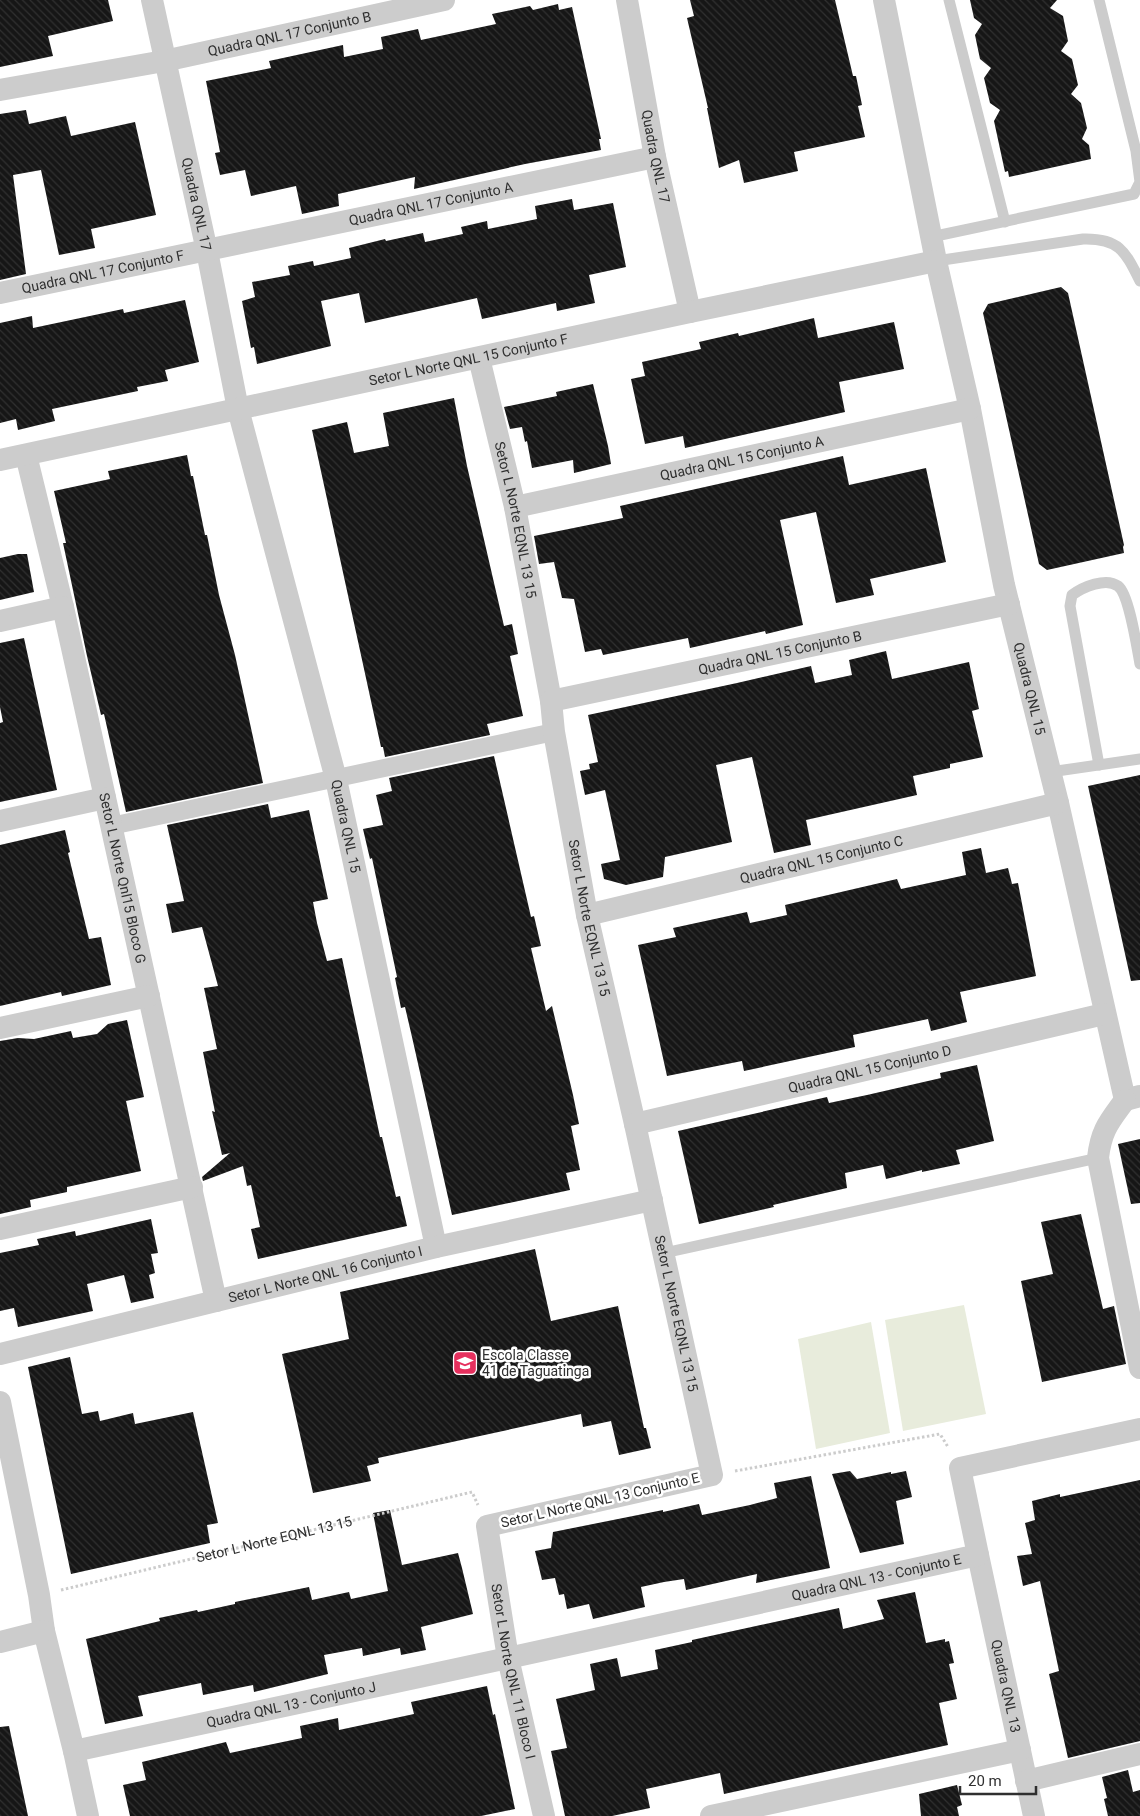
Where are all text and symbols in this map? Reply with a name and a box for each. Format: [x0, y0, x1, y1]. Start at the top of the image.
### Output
street label: Quadra QNL 17 Conjunto B [206, 8, 373, 59]
street label: Quadra QNL 17 [639, 108, 673, 205]
street label: Quadra QNL 17 [179, 156, 215, 252]
street label: Quadra QNL 17 Conjunto A [347, 179, 514, 228]
street label: Quadra QNL 17 Conjunto F [20, 247, 186, 296]
street label: Setor L Norte QNL 15 Conjunto F [367, 330, 570, 389]
street label: Quadra QNL 15 Conjunto A [658, 433, 825, 484]
street label: Setor L Norte EQNL 13 15 [491, 440, 540, 600]
street label: Quadra QNL 15 Conjunto B [697, 627, 863, 678]
street label: Quadra QNL 15 [1010, 641, 1049, 737]
street label: Quadra QNL 15 [328, 778, 364, 874]
street label: Setor L Norte Qnl15 Bloco G [96, 791, 149, 965]
street label: Quadra QNL 15 Conjunto C [738, 832, 905, 886]
street label: Setor L Norte EQNL 13 15 [566, 838, 613, 998]
street label: Quadra QNL 15 Conjunto D [786, 1042, 953, 1096]
street label: Setor L Norte EQNL 13 15 [652, 1234, 701, 1393]
street label: Setor L Norte QNL 16 Conjunto I [227, 1243, 424, 1306]
place label: Escola Classe 41 de Taguatinga [482, 1347, 589, 1379]
school or university icon: Escola Classe 41 de Taguatinga [452, 1350, 478, 1376]
street label: Setor L Norte QNL 13 Conjunto E [499, 1469, 701, 1531]
street label: Setor L Norte EQNL 13 15 [195, 1513, 354, 1566]
street label: Quadra QNL 13 - Conjunto E [790, 1551, 963, 1604]
street label: Setor L Norte QNL 11 Bloco I [488, 1582, 539, 1761]
street label: Quadra QNL 13 [988, 1638, 1024, 1734]
street label: Quadra QNL 13 - Conjunto J [205, 1679, 377, 1730]
scale bar [960, 1764, 1036, 1796]
text: 20 m [968, 1772, 1002, 1790]

